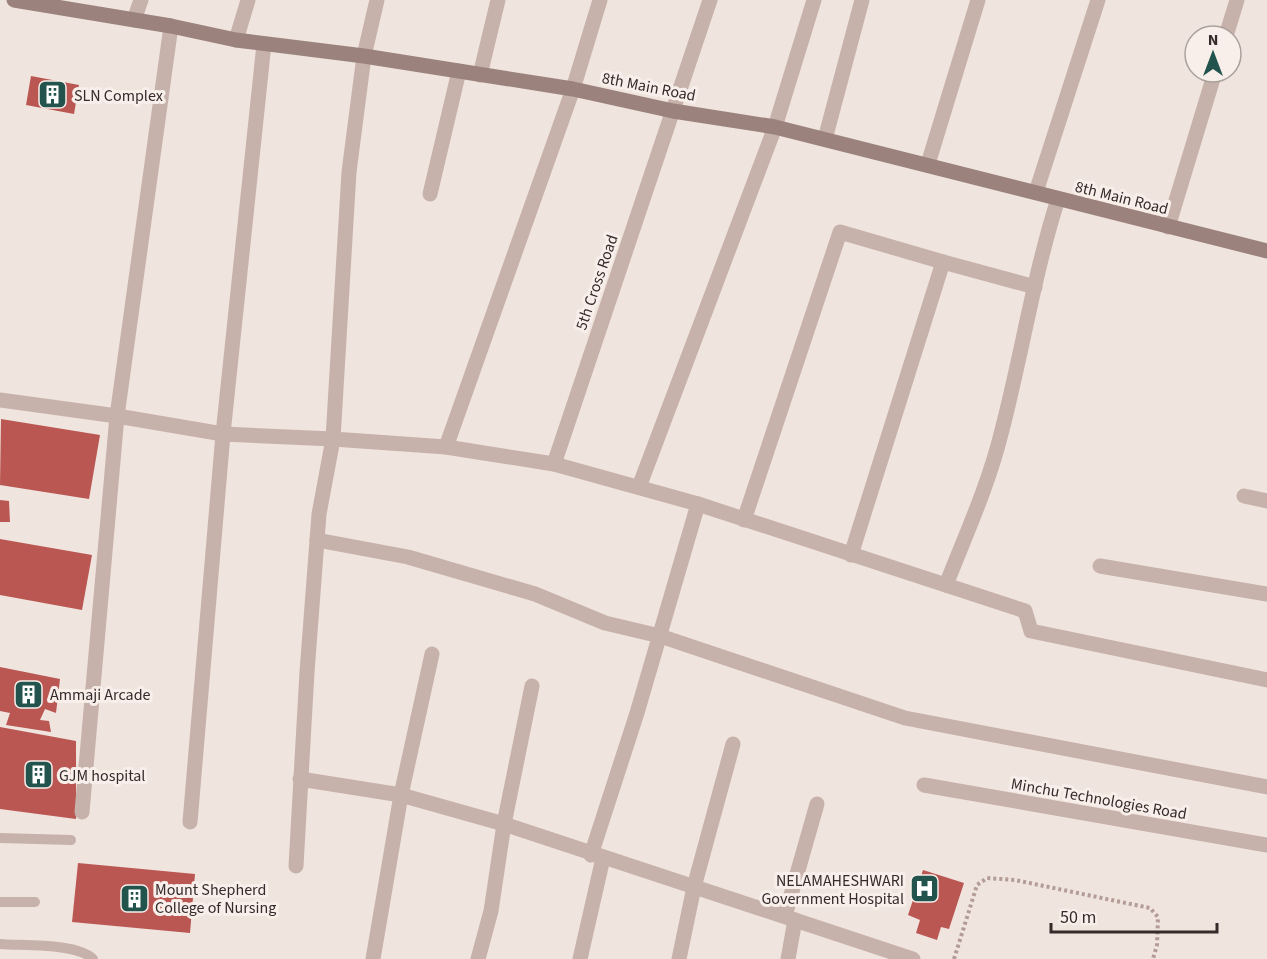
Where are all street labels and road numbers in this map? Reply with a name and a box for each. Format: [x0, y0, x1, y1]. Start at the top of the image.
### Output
street label: 8th Main Road [600, 67, 698, 107]
street label: 8th Main Road [1073, 176, 1171, 220]
street label: 5th Cross Road [570, 232, 624, 333]
street label: Minchu Technologies Road [1009, 773, 1188, 825]

